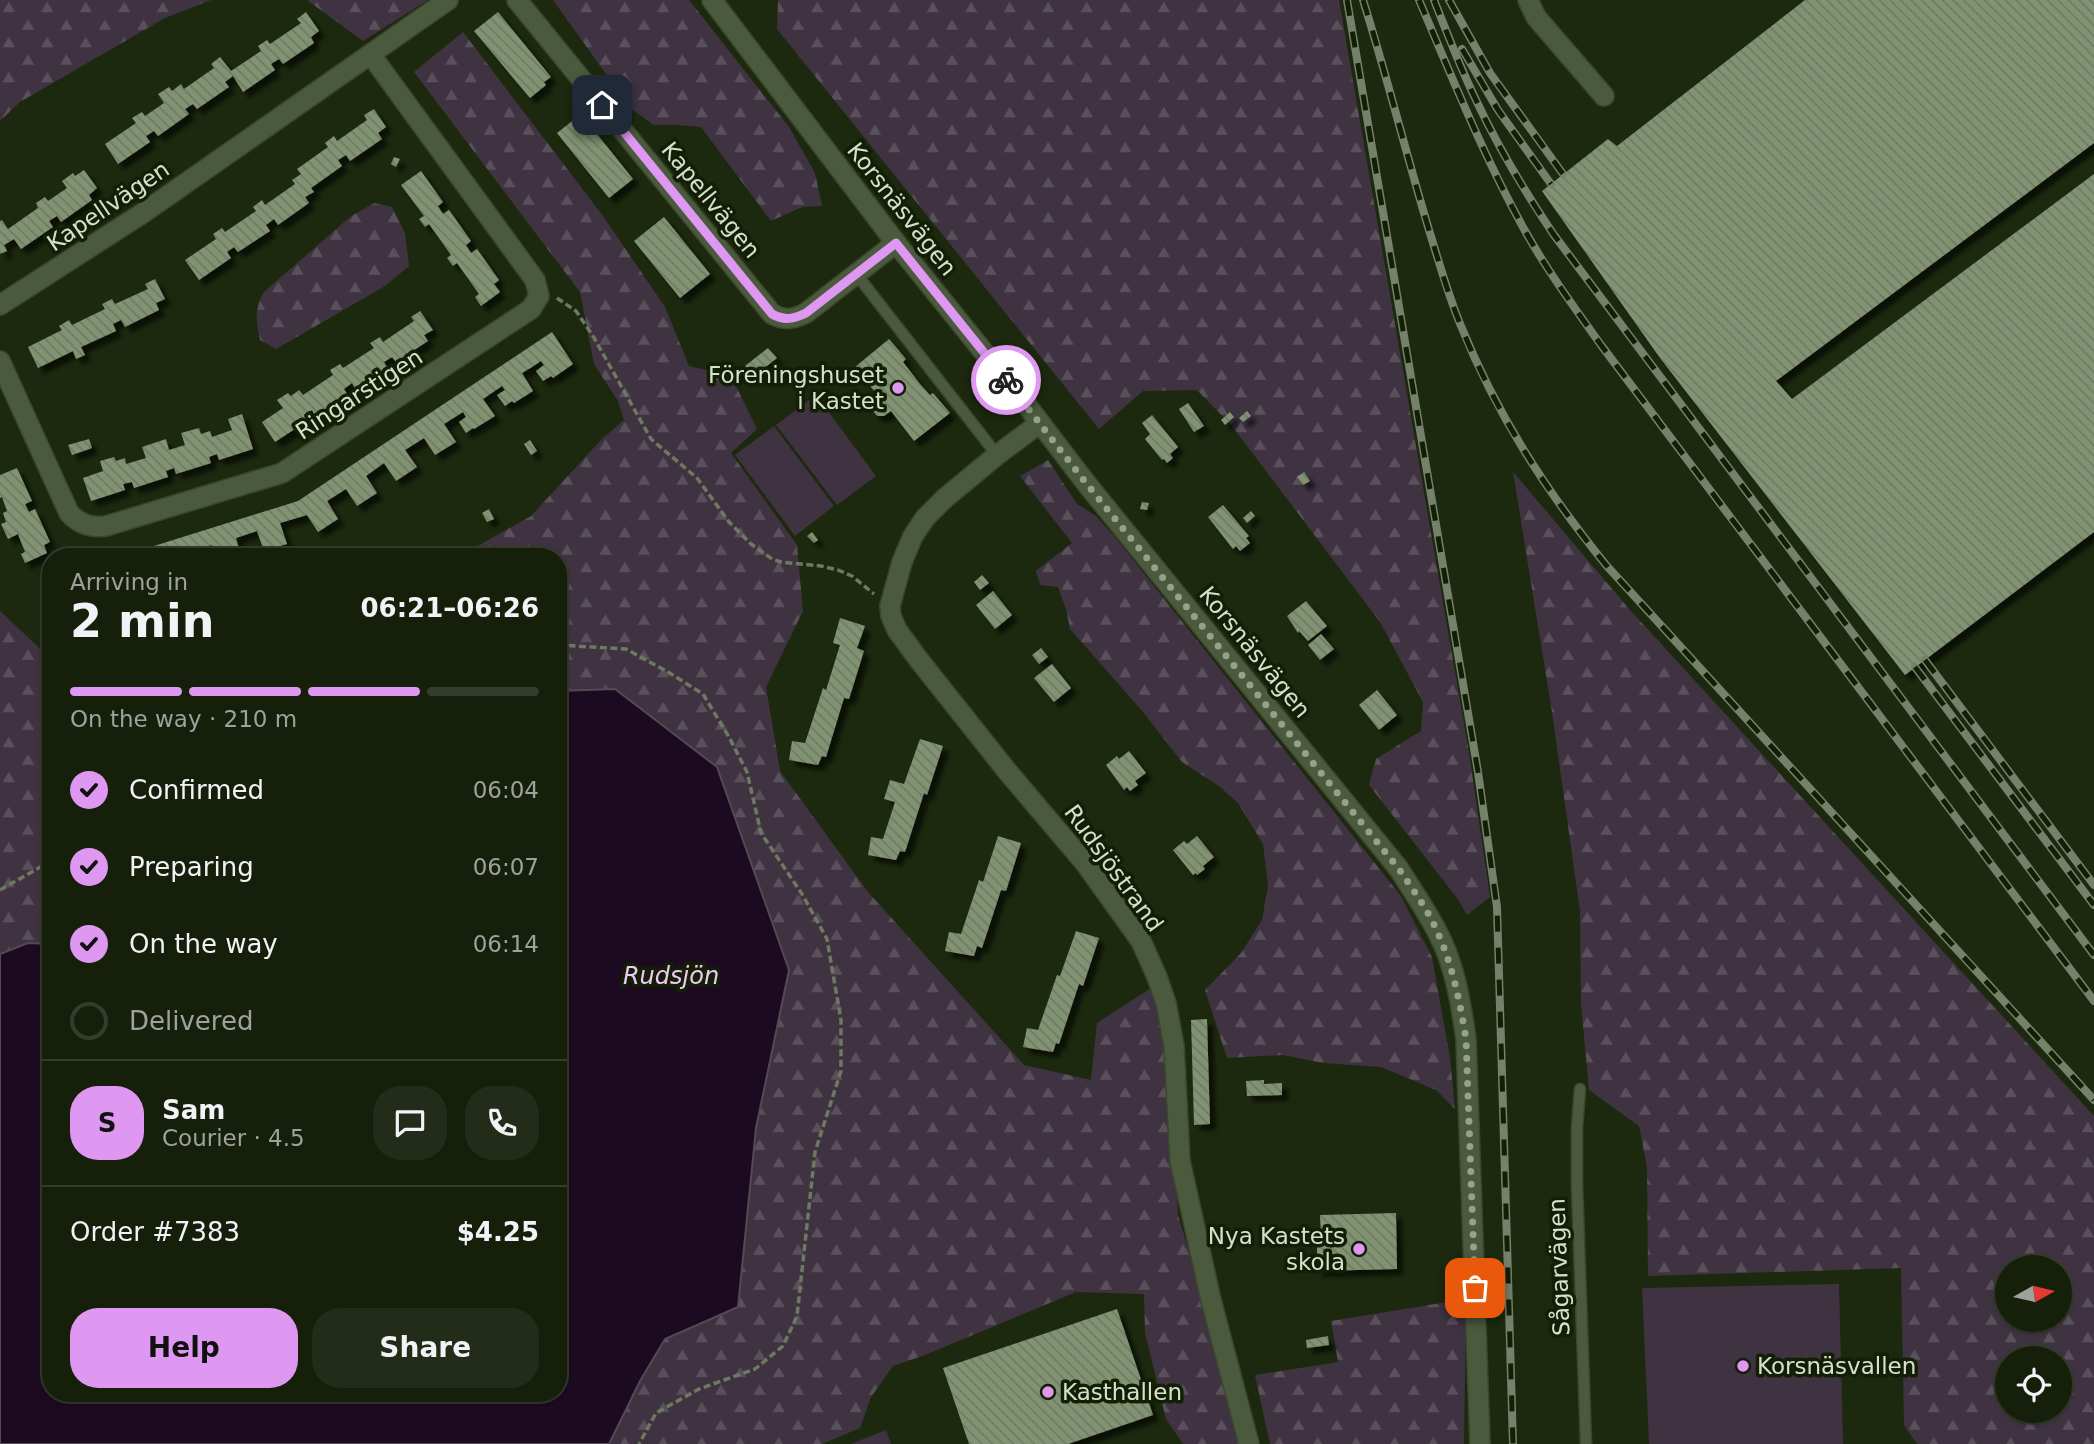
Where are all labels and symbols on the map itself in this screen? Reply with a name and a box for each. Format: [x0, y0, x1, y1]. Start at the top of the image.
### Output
pin [572, 75, 632, 135]
street label: Kapellvägen [656, 137, 766, 263]
street label: Korsnäsvägen [842, 138, 962, 280]
street label: Kapellvägen [42, 156, 174, 256]
street label: Ringarstigen [291, 343, 427, 445]
courier [971, 345, 1041, 415]
place label: Föreningshuset i Kastet [708, 362, 884, 414]
marker: Föreningshuset i Kastet [890, 380, 906, 396]
street label: Korsnäsvägen [1194, 581, 1316, 723]
street label: Rudsjöstrand [1059, 800, 1169, 936]
water label: Rudsjön [623, 962, 719, 990]
street label: Sågarvägen [1543, 1198, 1574, 1336]
place label: Nya Kastets skola [1208, 1223, 1345, 1275]
marker: Nya Kastets skola [1351, 1241, 1367, 1257]
north arrow [1995, 1255, 2072, 1332]
pin [1445, 1258, 1505, 1318]
place label: Korsnäsvallen [1757, 1353, 1916, 1379]
marker: Korsnäsvallen [1735, 1358, 1751, 1374]
place label: Kasthallen [1062, 1379, 1182, 1405]
marker: Kasthallen [1040, 1384, 1056, 1400]

